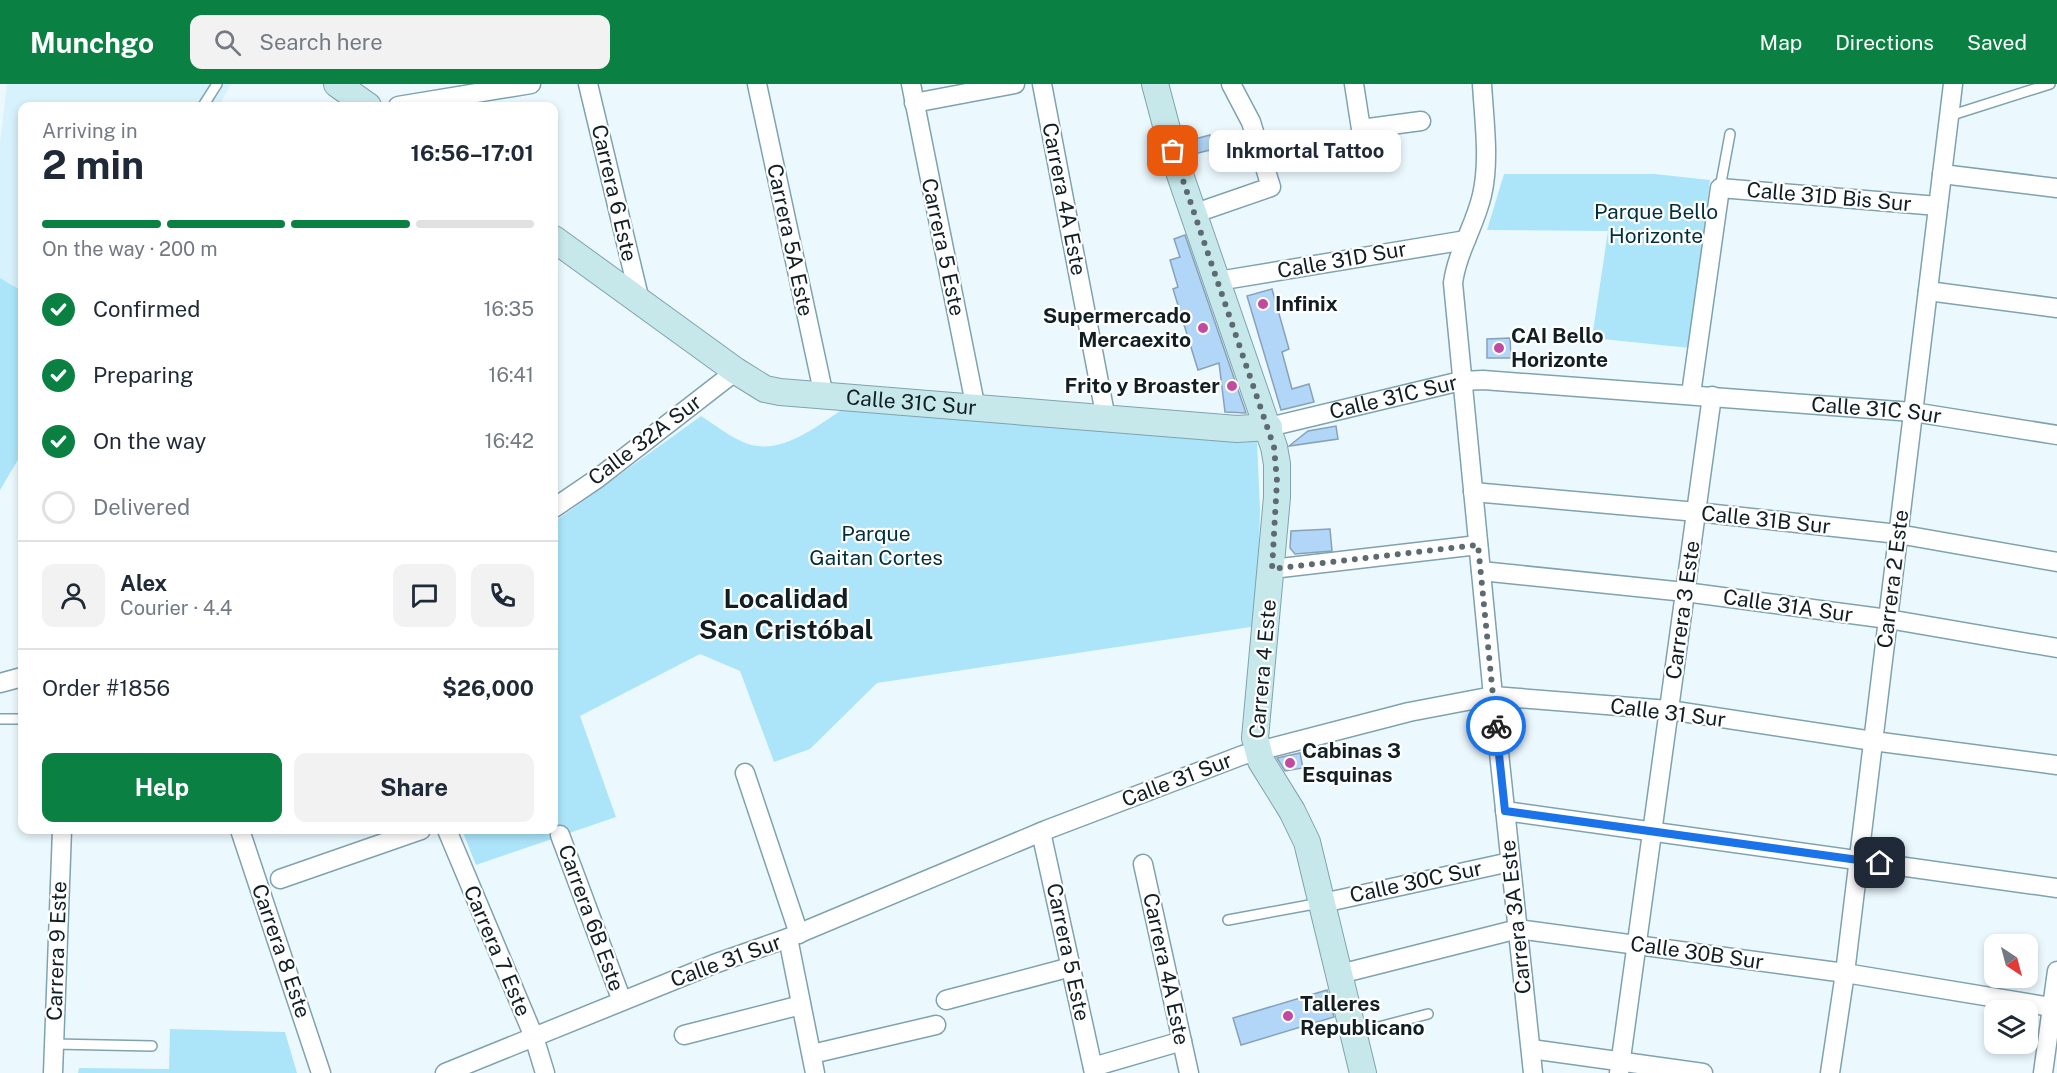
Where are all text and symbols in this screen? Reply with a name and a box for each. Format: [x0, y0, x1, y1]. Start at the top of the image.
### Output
search box [190, 15, 610, 69]
text: Munchgo [30, 26, 154, 59]
icon: search [211, 26, 244, 59]
text: Search here [259, 29, 383, 55]
text: Map [1760, 30, 1802, 55]
text: Directions [1835, 30, 1934, 55]
text: Saved [1967, 30, 2027, 55]
text: Arriving in [42, 119, 137, 143]
street label: Carrera 4A Este [1037, 121, 1092, 277]
street label: Carrera 6 Este [587, 122, 642, 264]
pin [1147, 125, 1198, 176]
callout: Inkmortal Tattoo [1209, 130, 1401, 172]
icon: bag [1156, 134, 1189, 167]
text: Inkmortal Tattoo [1226, 139, 1384, 163]
text: 16:56–17:01 [411, 140, 534, 166]
text: 2 min [42, 142, 144, 188]
street label: Carrera 5A Este [762, 161, 819, 318]
street label: Carrera 5 Este [917, 176, 970, 318]
street label: Calle 31D Bis Sur [1745, 177, 1913, 216]
park label: Parque Bello Horizonte [1594, 199, 1718, 248]
street label: Calle 31D Sur [1275, 236, 1408, 283]
text: On the way · 200 m [42, 237, 218, 261]
place label: Infinix [1275, 291, 1338, 316]
icon: check [42, 293, 75, 326]
text: Confirmed [93, 296, 200, 322]
text: 16:35 [483, 297, 534, 321]
marker: Infinix [1256, 297, 1270, 311]
place label: Supermercado Mercaexito [1043, 303, 1191, 352]
marker: Supermercado Mercaexito [1196, 321, 1210, 335]
place label: CAI Bello Horizonte [1511, 323, 1608, 372]
marker: CAI Bello Horizonte [1492, 341, 1506, 355]
icon: check [42, 359, 75, 392]
text: Preparing [93, 362, 194, 388]
text: 16:41 [488, 363, 534, 387]
street label: Calle 31C Sur [1327, 369, 1460, 424]
place label: Frito y Broaster [1064, 373, 1220, 398]
marker: Frito y Broaster [1225, 379, 1239, 393]
street label: Calle 31C Sur [845, 384, 978, 420]
street label: Calle 32A Sur [583, 389, 706, 490]
street label: Calle 31C Sur [1810, 391, 1943, 428]
icon: check [42, 425, 75, 458]
text: On the way [93, 428, 206, 454]
text: 16:42 [485, 429, 534, 453]
text: Delivered [93, 494, 190, 520]
street label: Calle 31B Sur [1700, 500, 1832, 539]
street label: Carrera 2 Este [1872, 508, 1913, 650]
park label: Parque Gaitan Cortes [809, 521, 943, 570]
street label: Carrera 3 Este [1660, 539, 1705, 681]
button: person [42, 564, 105, 627]
button: chat [393, 564, 456, 627]
button: phone [471, 564, 534, 627]
text: Alex [120, 570, 167, 596]
district label: Localidad San Cristóbal [699, 582, 873, 645]
street label: Calle 31A Sur [1721, 584, 1855, 627]
text: Courier · 4.4 [120, 596, 232, 620]
street label: Carrera 4 Este [1244, 598, 1281, 740]
text: Order #1856 [42, 675, 170, 701]
text: $26,000 [442, 675, 534, 701]
street label: Calle 31 Sur [1609, 693, 1727, 732]
courier [1466, 696, 1526, 756]
icon: bike [1480, 710, 1513, 743]
place label: Cabinas 3 Esquinas [1302, 738, 1401, 787]
street label: Calle 31 Sur [1118, 747, 1236, 812]
button: Help [42, 753, 282, 822]
button: Share [294, 753, 534, 822]
marker: Cabinas 3 Esquinas [1283, 756, 1297, 770]
pin [1854, 837, 1905, 888]
street label: Carrera 3A Este [1495, 839, 1536, 995]
street label: Carrera 6B Este [553, 841, 630, 994]
icon: home [1863, 846, 1896, 879]
street label: Calle 30C Sur [1347, 855, 1484, 908]
street label: Carrera 8 Este [247, 880, 316, 1021]
street label: Carrera 9 Este [42, 881, 71, 1021]
street label: Carrera 5 Este [1042, 881, 1095, 1023]
street label: Carrera 7 Este [459, 882, 536, 1020]
street label: Carrera 4A Este [1138, 891, 1195, 1047]
street label: Calle 31 Sur [667, 929, 785, 992]
street label: Calle 30B Sur [1629, 931, 1765, 974]
north arrow [1984, 934, 2038, 988]
map controls [1984, 934, 2038, 1054]
place label: Talleres Republicano [1300, 991, 1425, 1040]
button: layers [1984, 1000, 2038, 1054]
marker: Talleres Republicano [1281, 1009, 1295, 1023]

